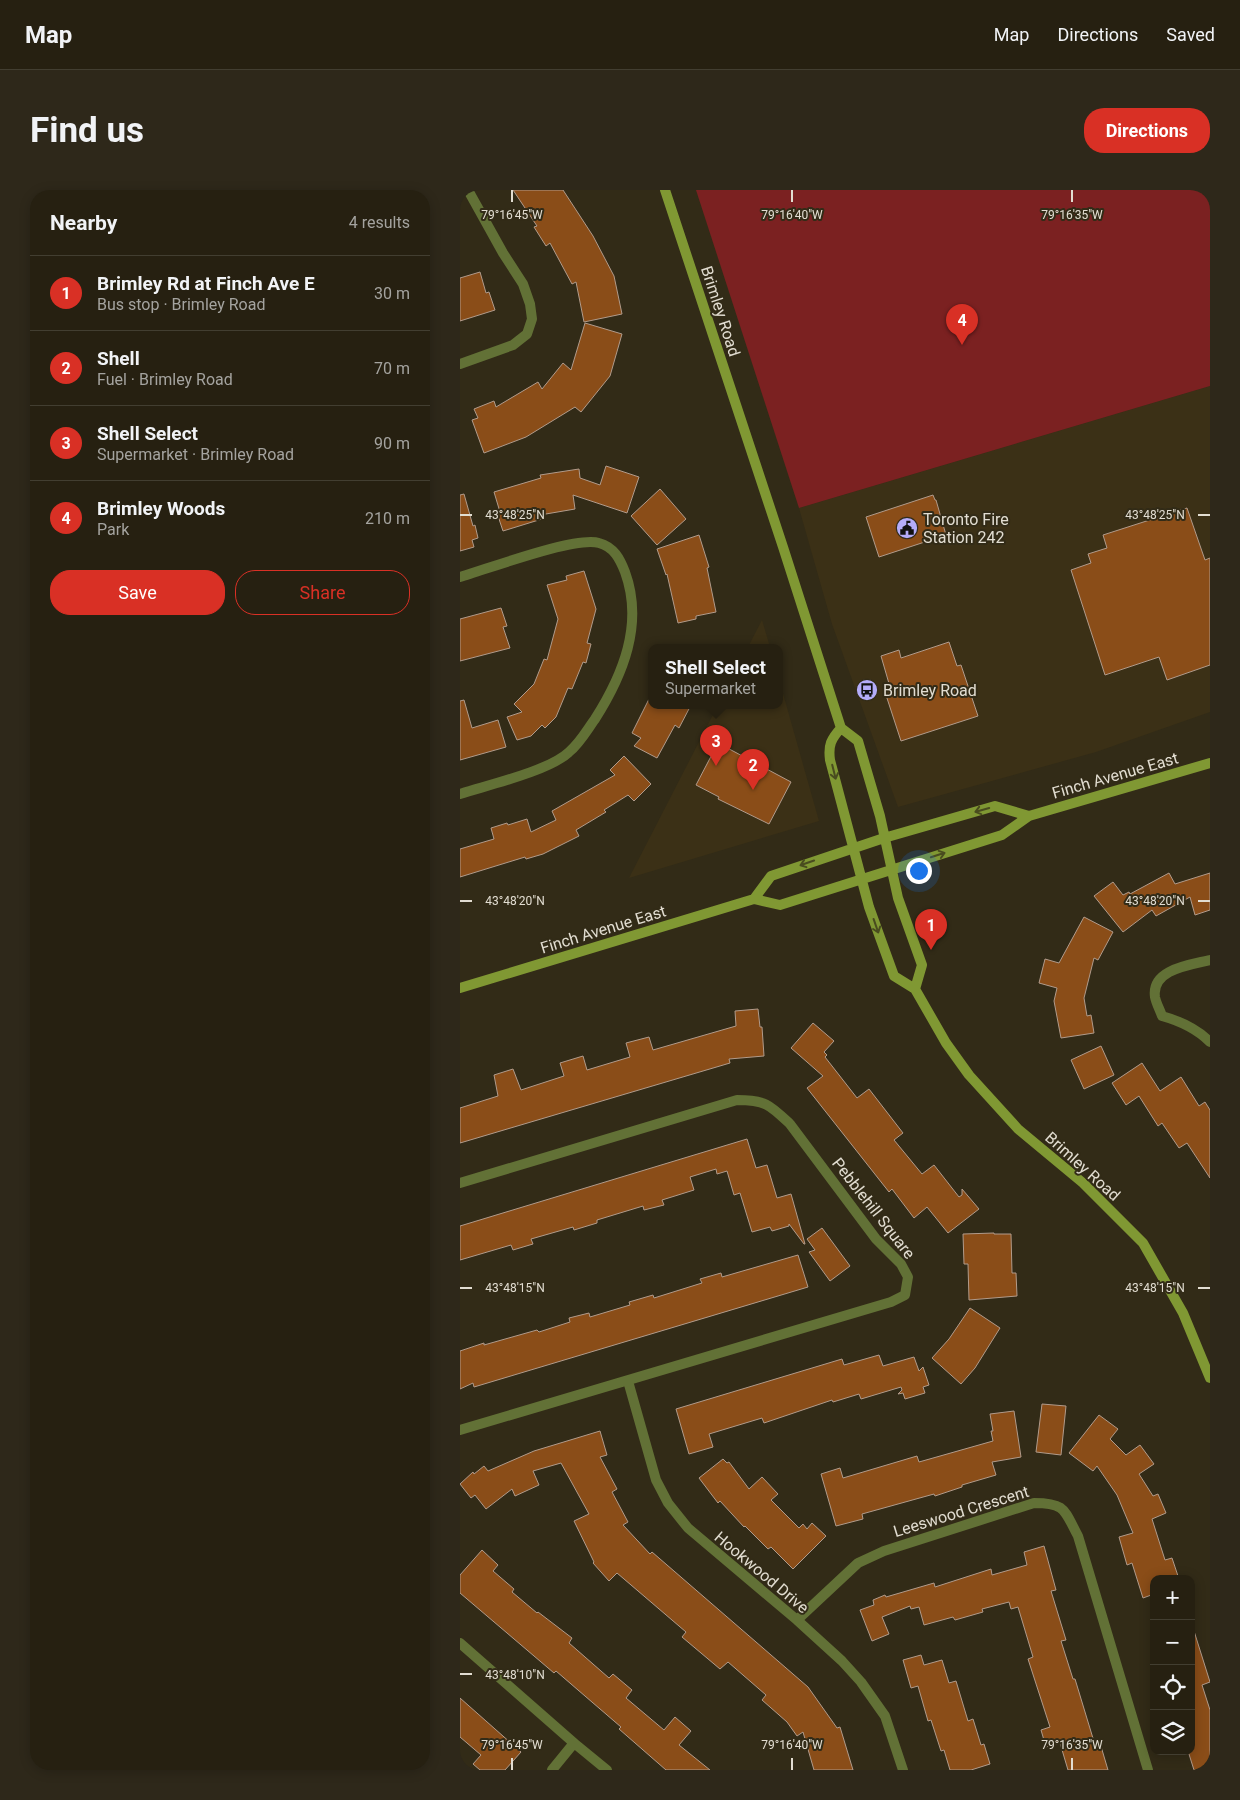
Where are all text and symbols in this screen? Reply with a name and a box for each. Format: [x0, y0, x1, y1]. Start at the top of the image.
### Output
text: Map [25, 21, 72, 49]
text: Map [994, 24, 1029, 45]
text: Directions [1057, 24, 1138, 45]
text: Saved [1166, 24, 1215, 45]
button: Directions [1084, 108, 1210, 153]
text: Find us [30, 110, 144, 151]
text: 79°16'45"W [481, 208, 543, 222]
text: 79°16'40"W [761, 208, 823, 222]
text: 79°16'35"W [1041, 208, 1103, 222]
text: Nearby [50, 211, 117, 235]
text: 4 results [349, 213, 410, 232]
street label: Brimley Road [697, 264, 744, 359]
text: Brimley Rd at Finch Ave E [97, 272, 315, 295]
text: 1 [61, 284, 71, 303]
text: 30 m [374, 284, 410, 303]
text: Bus stop · Brimley Road [97, 295, 265, 314]
pin: 4 [946, 304, 978, 345]
text: Shell [97, 347, 140, 370]
text: 2 [61, 359, 71, 378]
text: 70 m [374, 359, 410, 378]
text: Fuel · Brimley Road [97, 370, 233, 389]
text: Shell Select [97, 422, 198, 445]
text: 3 [61, 434, 71, 453]
text: 90 m [374, 434, 410, 453]
text: Supermarket · Brimley Road [97, 445, 294, 464]
text: Brimley Woods [97, 497, 225, 520]
text: 43°48'25"N [485, 508, 545, 522]
text: 43°48'25"N [1125, 508, 1185, 522]
text: 4 [61, 509, 71, 528]
text: 210 m [365, 509, 410, 528]
place label: Toronto Fire Station 242 [923, 510, 1009, 547]
public building icon: Toronto Fire Station 242 [895, 516, 919, 540]
text: Park [97, 520, 129, 539]
button: Save [50, 570, 225, 615]
button: Share [235, 570, 410, 615]
popup [648, 644, 783, 709]
text: Shell Select [665, 656, 766, 679]
bus stop icon: Brimley Road [855, 678, 879, 702]
text: Supermarket [665, 679, 756, 698]
place label: Brimley Road [883, 681, 977, 700]
pin: 3 [700, 725, 732, 766]
street label: Finch Avenue East [1050, 748, 1180, 803]
pin: 2 [737, 749, 769, 790]
one-way arrow [829, 764, 839, 780]
one-way arrow [975, 805, 991, 815]
one-way arrow [929, 850, 945, 859]
your location [906, 858, 932, 884]
one-way arrow [800, 859, 815, 868]
text: 43°48'20"N [485, 894, 545, 908]
text: 43°48'20"N [1125, 894, 1185, 908]
street label: Finch Avenue East [538, 901, 668, 958]
pin: 1 [915, 909, 947, 950]
one-way arrow [872, 918, 881, 933]
street label: Brimley Road [1041, 1128, 1124, 1205]
street label: Pebblehill Square [828, 1154, 919, 1263]
text: 43°48'15"N [485, 1281, 545, 1295]
text: 43°48'15"N [1125, 1281, 1185, 1295]
street label: Leeswood Crescent [891, 1482, 1031, 1541]
street label: Hookwood Drive [711, 1528, 813, 1617]
map controls [1150, 1575, 1195, 1755]
button: + [1150, 1575, 1195, 1620]
button: − [1150, 1620, 1195, 1665]
button: locate [1150, 1665, 1195, 1710]
text: 43°48'10"N [485, 1668, 545, 1682]
button: layers [1150, 1710, 1195, 1755]
text: 79°16'45"W [481, 1738, 543, 1752]
text: 79°16'40"W [761, 1738, 823, 1752]
text: 79°16'35"W [1041, 1738, 1103, 1752]

